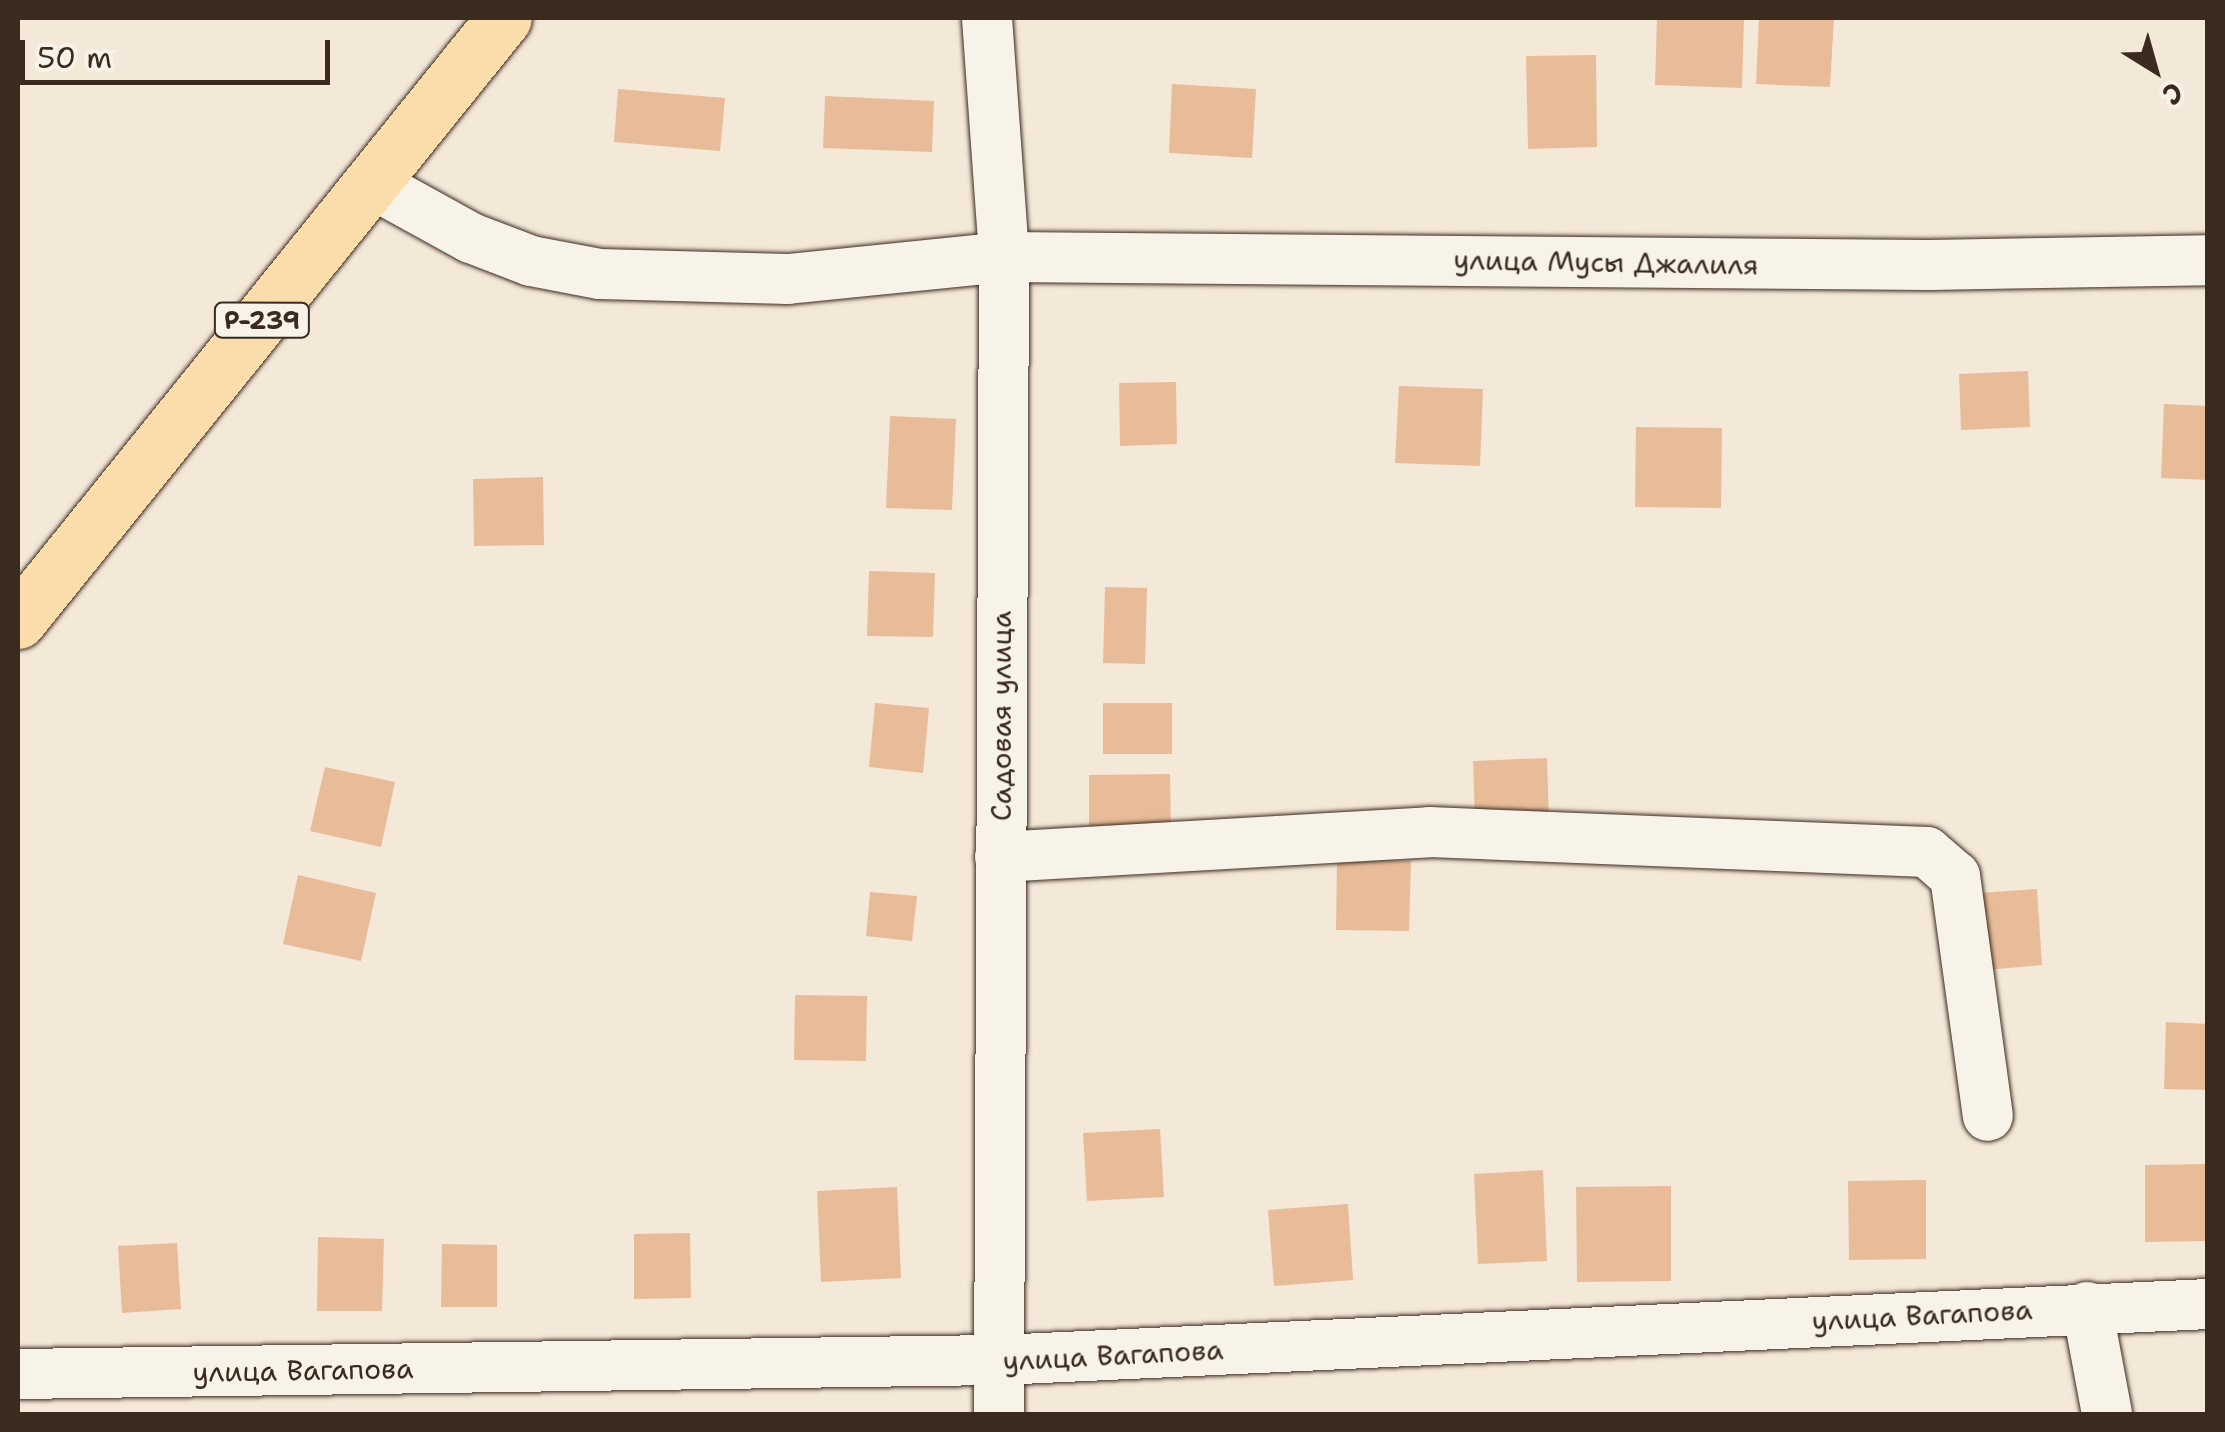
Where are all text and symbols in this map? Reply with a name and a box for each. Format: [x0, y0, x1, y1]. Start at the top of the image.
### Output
scale bar [25, 20, 335, 82]
north arrow [2105, 20, 2205, 120]
text: 50 m [37, 37, 112, 78]
text: С [2155, 74, 2191, 114]
street label: улица Мусы Джалиля [1453, 243, 1759, 281]
road number: Р-239 [212, 300, 312, 340]
street label: Садовая улица [984, 611, 1018, 821]
street label: улица Вагапова [1811, 1292, 2033, 1338]
street label: улица Вагапова [1002, 1332, 1224, 1378]
street label: улица Вагапова [192, 1351, 414, 1389]

